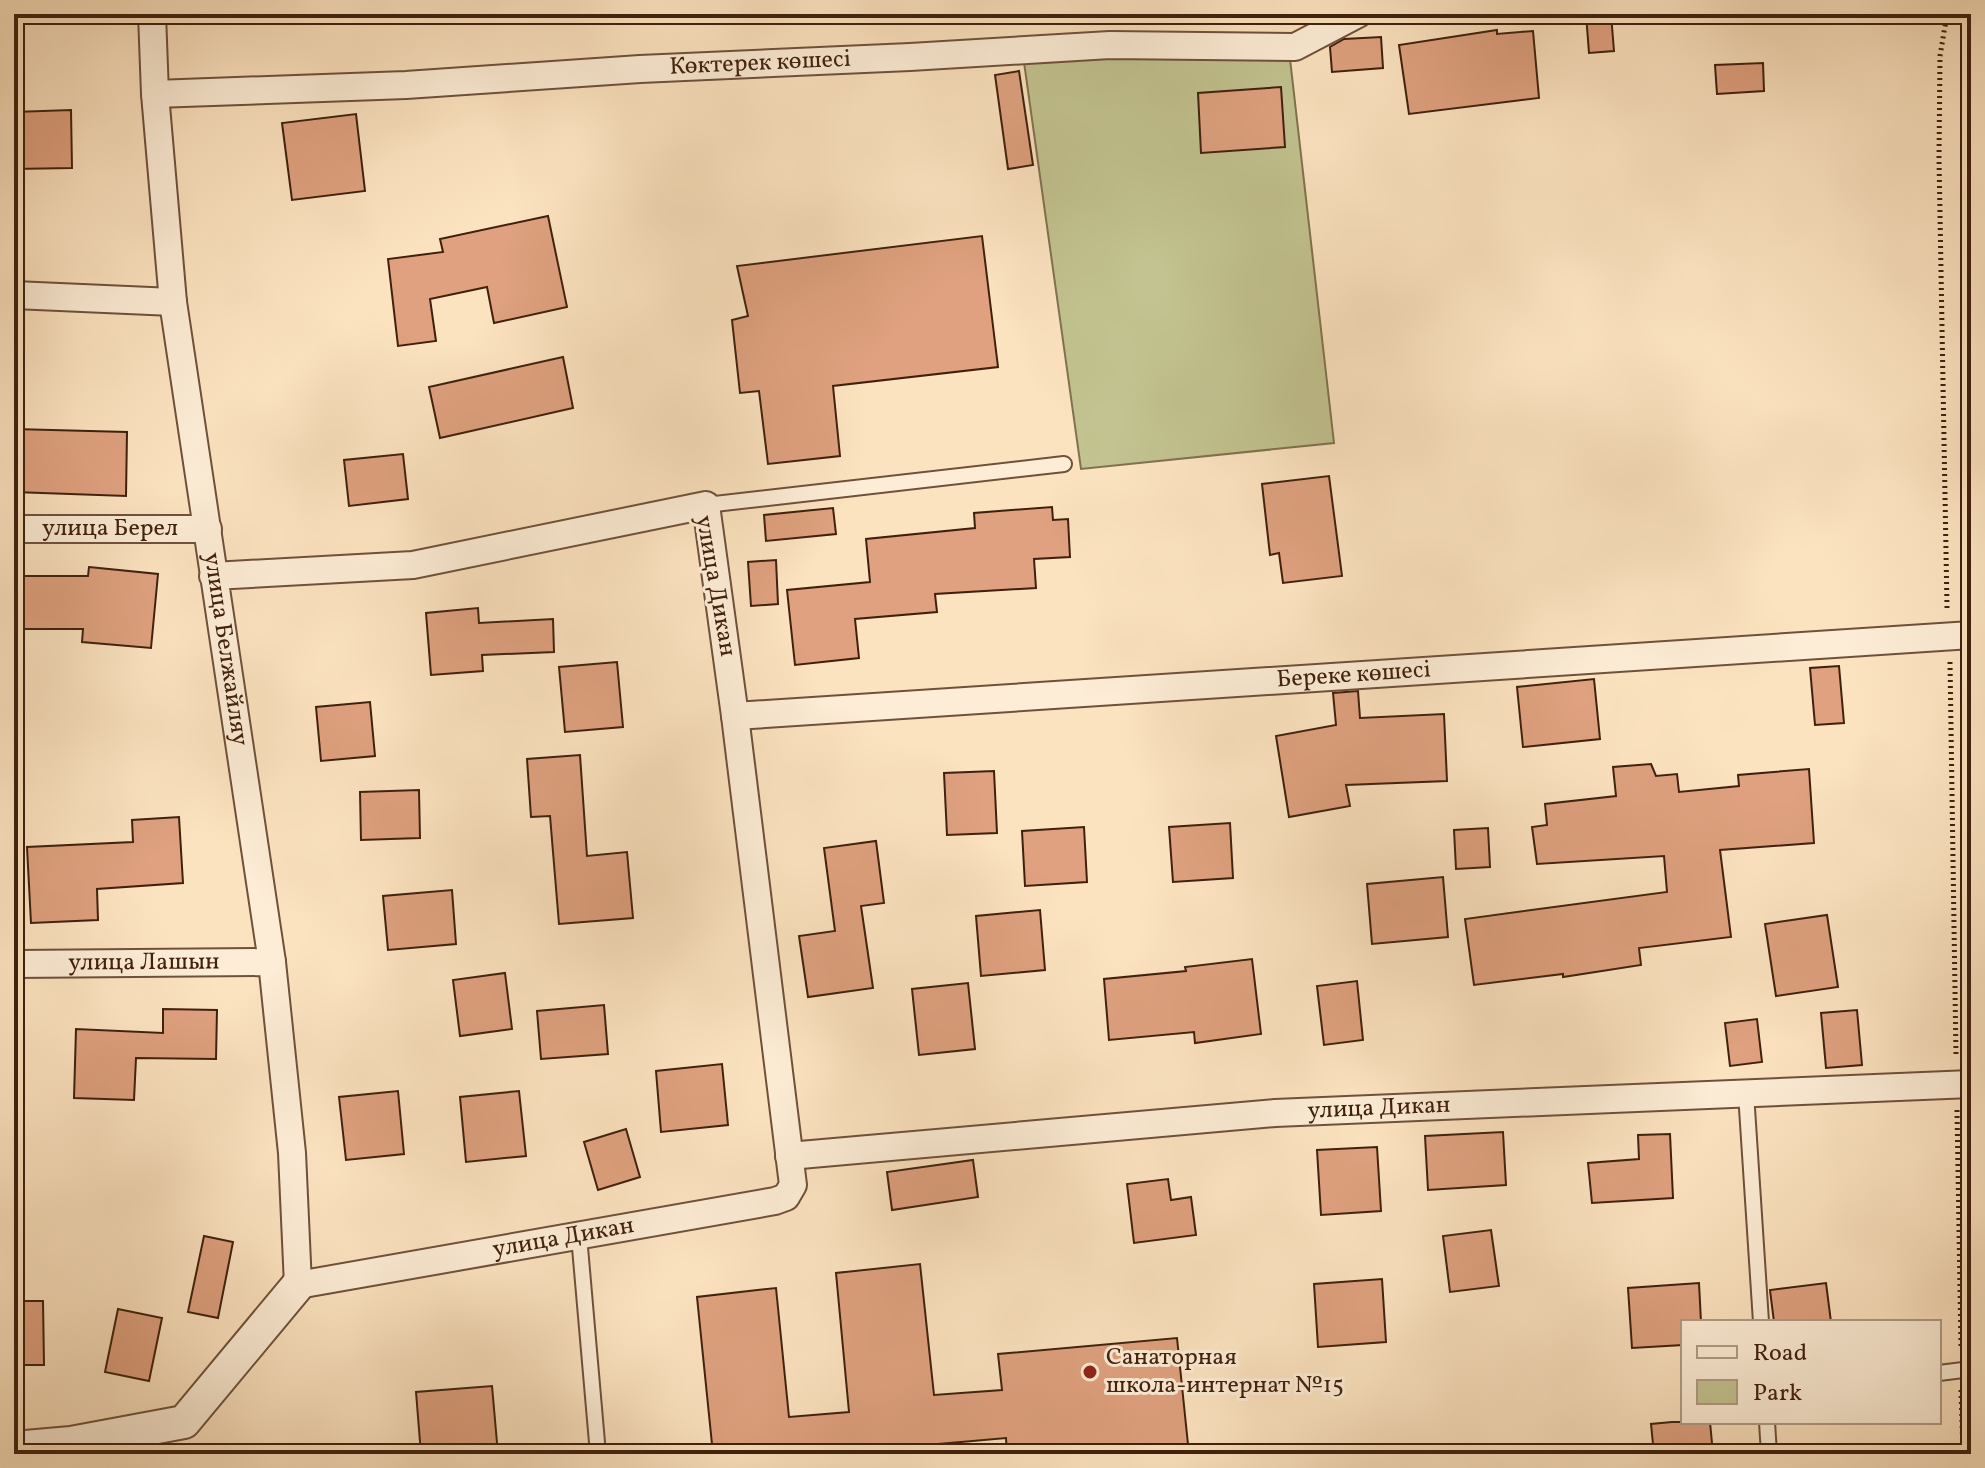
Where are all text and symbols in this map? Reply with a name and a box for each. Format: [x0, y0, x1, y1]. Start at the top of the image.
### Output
street label: Көктерек көшесі [669, 43, 852, 85]
street label: улица Берел [42, 512, 178, 546]
street label: улица Дикан [686, 513, 744, 659]
street label: улица Белжайляу [194, 550, 256, 748]
street label: Береке көшесі [1275, 653, 1432, 697]
street label: улица Лашын [68, 945, 220, 981]
street label: улица Дикан [1307, 1089, 1451, 1129]
street label: улица Дикан [490, 1209, 637, 1267]
legend [1681, 1320, 1941, 1424]
text: Road [1753, 1337, 1807, 1371]
place label: Санаторная школа-интернат №15 [1106, 1341, 1344, 1403]
marker: Санаторная школа-интернат №15 [1081, 1363, 1099, 1381]
text: Park [1753, 1377, 1802, 1411]

